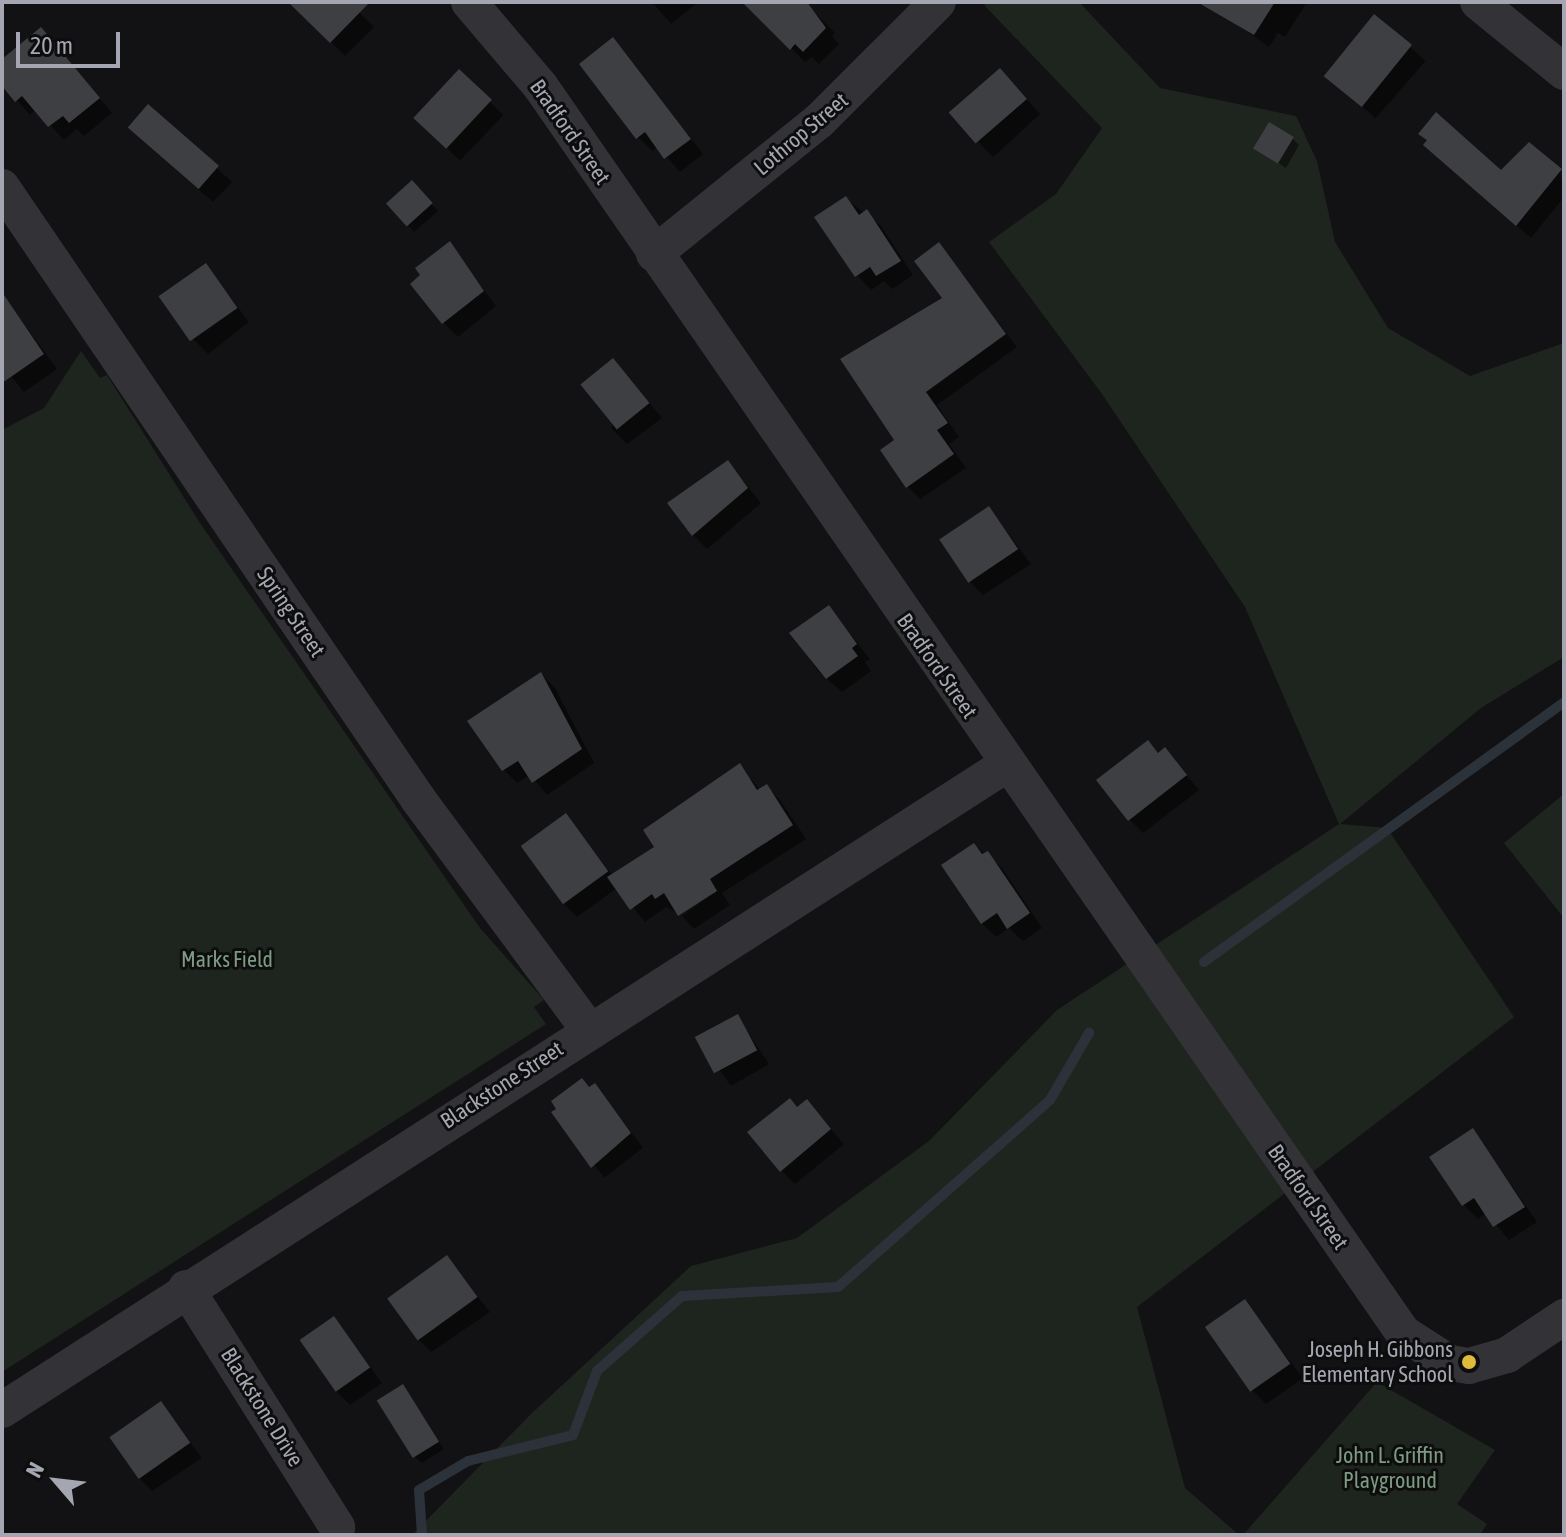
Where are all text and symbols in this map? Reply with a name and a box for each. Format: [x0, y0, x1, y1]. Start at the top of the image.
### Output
scale bar [20, 16, 124, 66]
text: 20 m [30, 32, 73, 59]
street label: Bradford Street [524, 75, 616, 189]
street label: Lothrop Street [749, 87, 853, 181]
street label: Spring Street [251, 562, 331, 662]
street label: Bradford Street [891, 609, 983, 723]
park label: Marks Field [181, 947, 273, 973]
street label: Blackstone Street [436, 1036, 568, 1134]
street label: Bradford Street [1262, 1140, 1354, 1254]
place label: Joseph H. Gibbons Elementary School [1302, 1336, 1453, 1388]
street label: Blackstone Drive [215, 1343, 309, 1471]
marker: Joseph H. Gibbons Elementary School [1460, 1353, 1478, 1371]
north arrow [16, 1441, 96, 1521]
park label: John L. Griffin Playground [1336, 1442, 1444, 1494]
text: N [20, 1458, 49, 1482]

